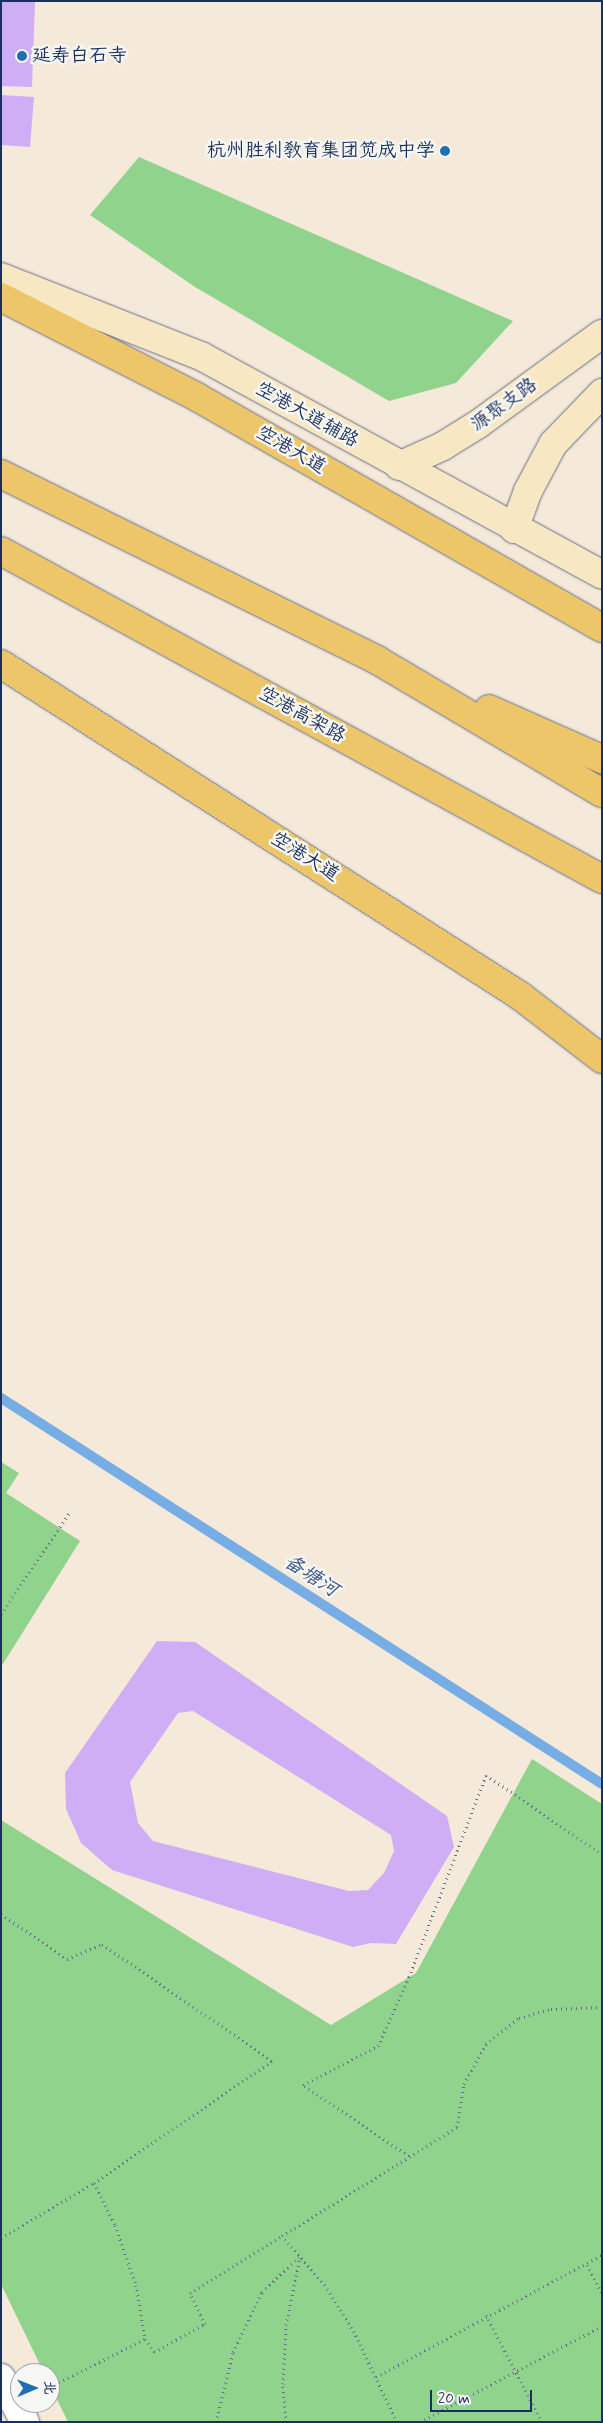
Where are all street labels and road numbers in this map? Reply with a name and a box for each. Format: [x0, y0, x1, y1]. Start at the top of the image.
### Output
street label: 源聚支路 [467, 373, 541, 437]
street label: 空港大道辅路 [252, 377, 362, 453]
street label: 空港大道 [252, 421, 330, 479]
street label: 空港高架路 [255, 682, 349, 748]
street label: 空港大道 [267, 827, 343, 887]

